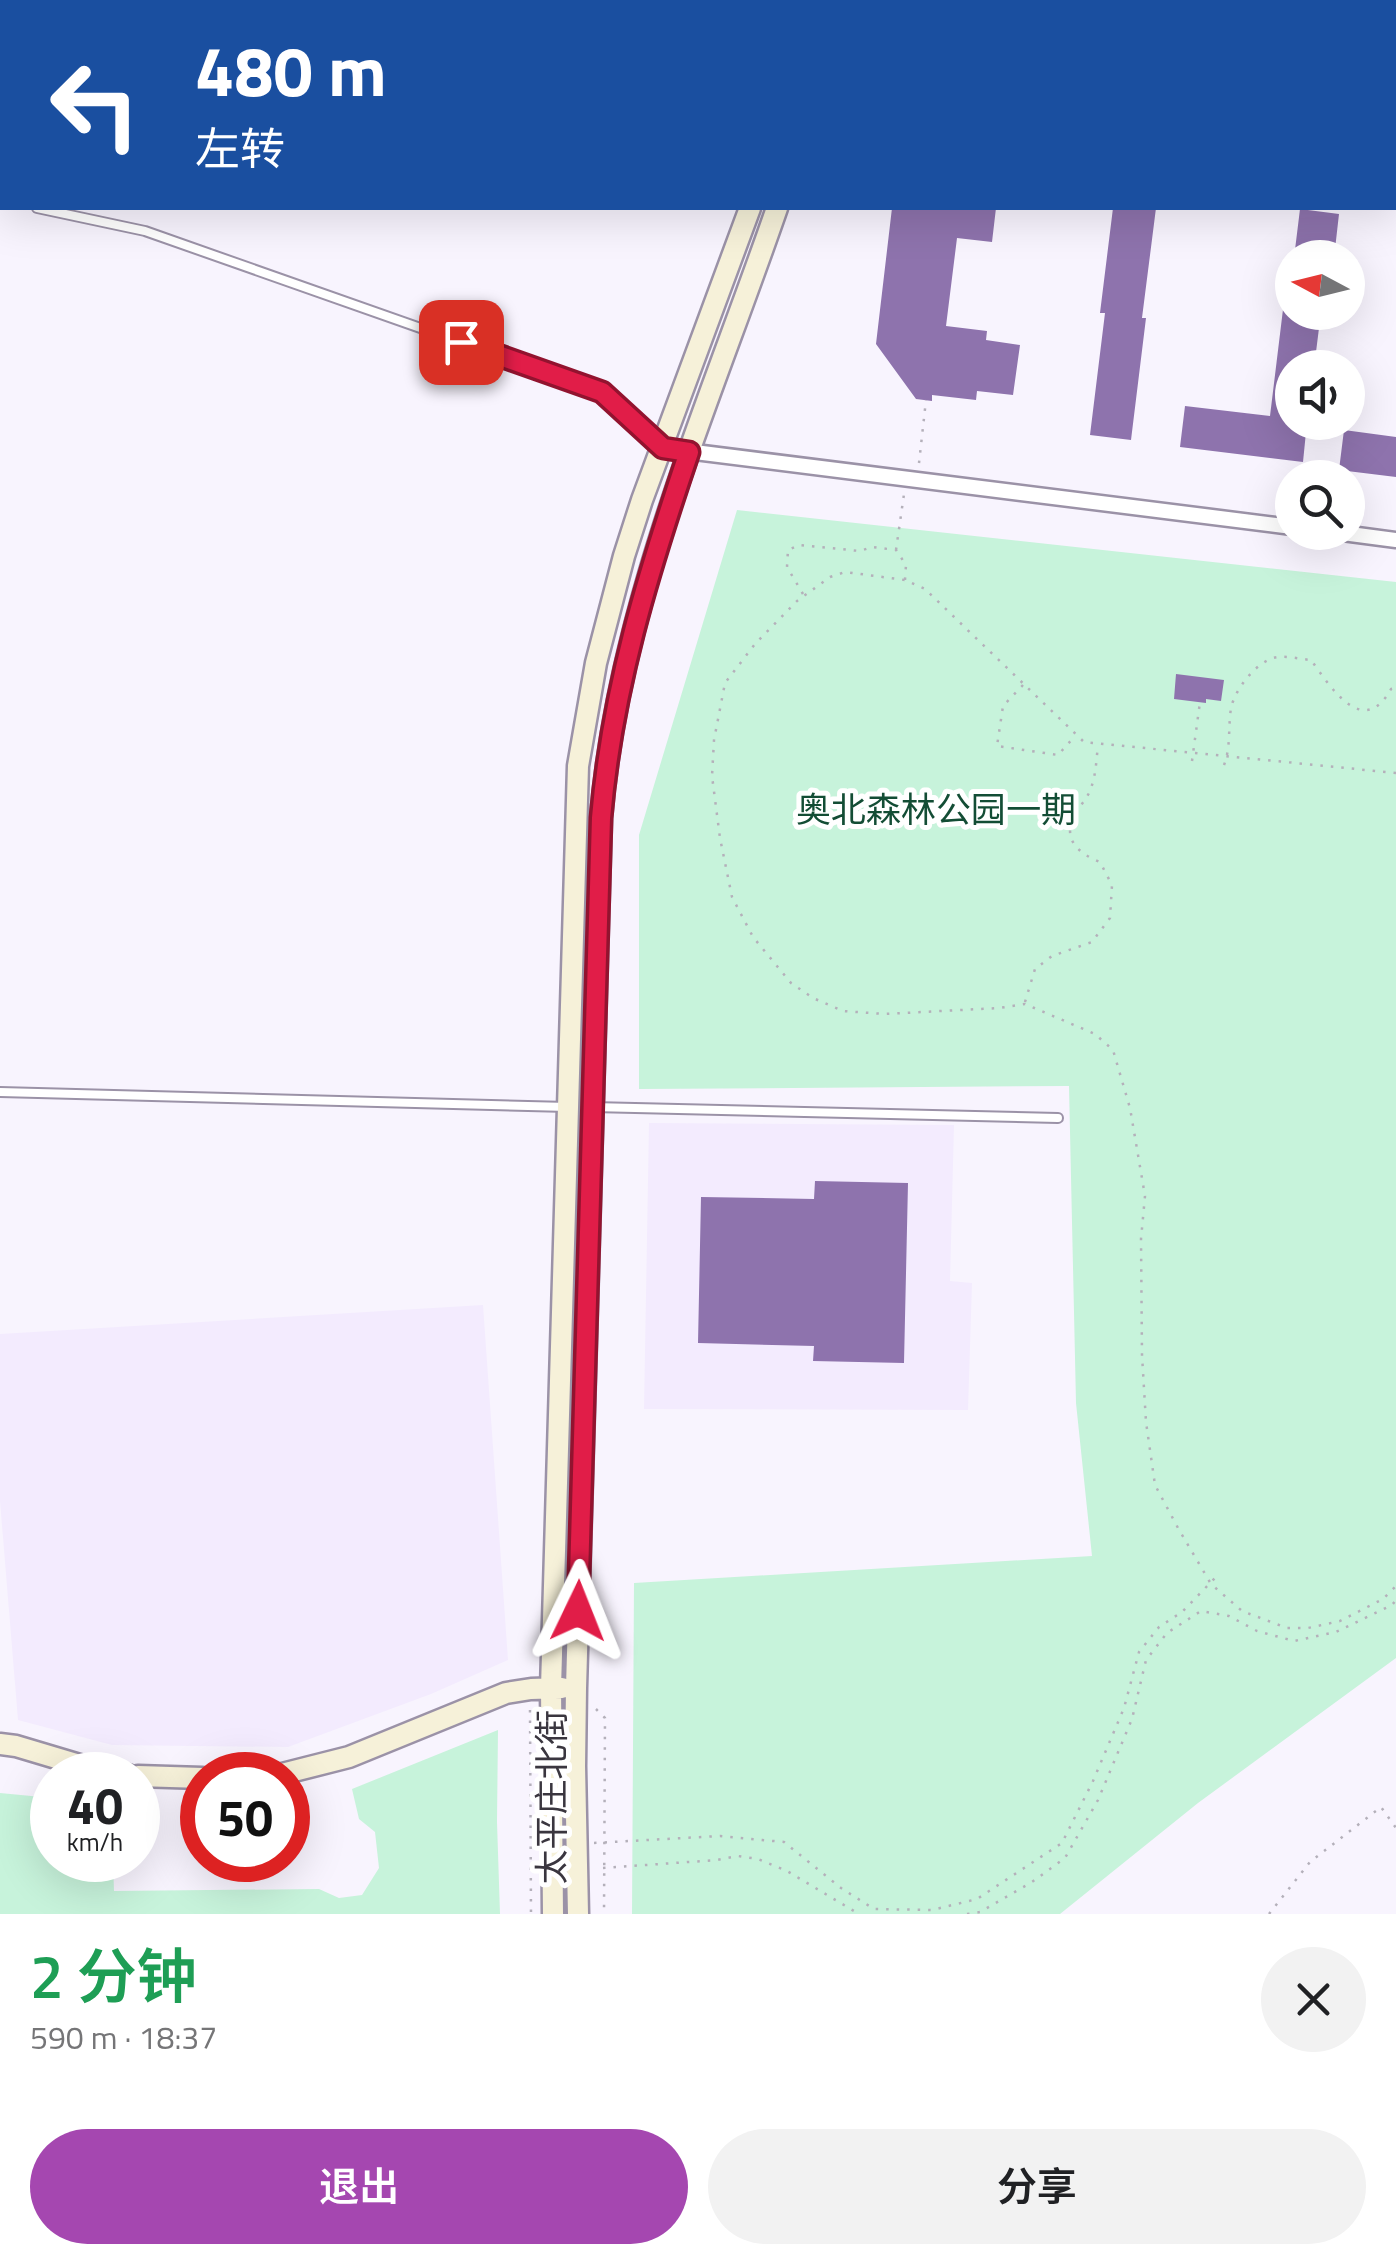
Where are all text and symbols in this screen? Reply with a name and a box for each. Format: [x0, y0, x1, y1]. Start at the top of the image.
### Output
text: 480 m [195, 17, 387, 123]
icon: left [30, 40, 160, 170]
text: 左转 [195, 114, 285, 182]
north arrow [1275, 240, 1365, 330]
map controls [1275, 240, 1365, 550]
pin [419, 300, 504, 385]
icon: arrive [434, 315, 489, 370]
button: sound [1275, 350, 1365, 440]
button: search [1275, 460, 1365, 550]
park label: 奥北森林公园一期 [796, 782, 1076, 836]
position arrow [526, 1559, 630, 1663]
street label: 太平庄北街 [524, 1709, 578, 1885]
speed limit sign: 50 [180, 1752, 310, 1882]
text: 40 [67, 1767, 123, 1843]
text: km/h [67, 1823, 123, 1861]
text: 2 分钟 [30, 1930, 197, 2021]
button: close [1261, 1947, 1366, 2052]
text: 590 m · 18:37 [30, 2013, 217, 2061]
button: 退出 [30, 2129, 688, 2244]
button: 分享 [708, 2129, 1366, 2244]

